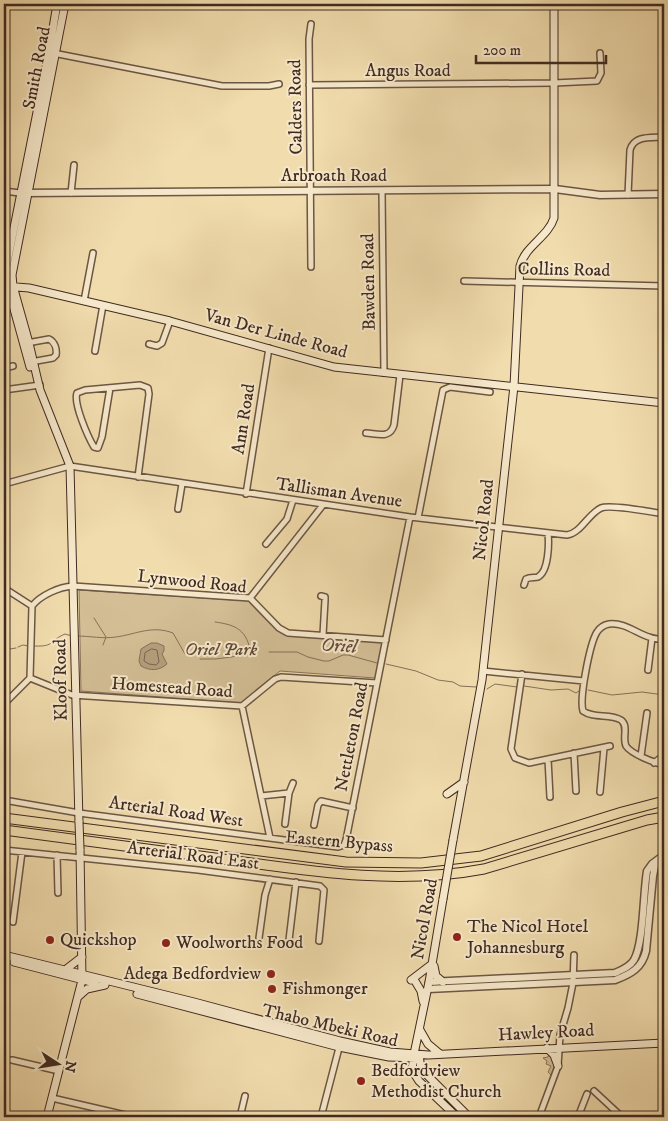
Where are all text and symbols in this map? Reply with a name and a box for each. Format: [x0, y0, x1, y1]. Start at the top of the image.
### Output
street label: Smith Road [18, 25, 56, 111]
scale bar [476, 32, 606, 64]
text: 200 m [483, 41, 521, 60]
street label: Calders Road [284, 59, 308, 155]
street label: Angus Road [365, 60, 451, 82]
street label: Arbroath Road [281, 165, 387, 187]
street label: Bawden Road [357, 233, 381, 331]
street label: Collins Road [517, 258, 611, 282]
street label: Van Der Linde Road [201, 304, 350, 364]
street label: Ann Road [228, 382, 260, 456]
street label: Tallisman Avenue [274, 473, 404, 513]
street label: Nicol Road [469, 478, 499, 562]
street label: Lynwood Road [136, 565, 248, 599]
water label: Oriel [320, 634, 360, 659]
street label: Kloof Road [49, 639, 73, 721]
park label: Oriel Park [185, 639, 258, 661]
street label: Homestead Road [111, 673, 233, 703]
street label: Nettleton Road [331, 680, 373, 794]
street label: Arterial Road West [107, 792, 245, 832]
street label: Eastern Bypass [284, 826, 394, 858]
street label: Arterial Road East [126, 837, 261, 875]
street label: Nicol Road [407, 877, 443, 961]
place label: The Nicol Hotel Johannesburg [465, 916, 589, 959]
place label: Quickshop [60, 929, 137, 951]
marker: The Nicol Hotel Johannesburg [451, 931, 463, 943]
place label: Woolworths Food [175, 932, 303, 954]
marker: Quickshop [44, 934, 56, 946]
marker: Woolworths Food [160, 937, 172, 949]
place label: Adega Bedfordview [124, 963, 262, 985]
marker: Adega Bedfordview [265, 968, 277, 980]
place label: Fishmonger [282, 978, 368, 1000]
marker: Fishmonger [266, 983, 278, 995]
street label: Thabo Mbeki Road [260, 1000, 400, 1052]
street label: Hawley Road [497, 1019, 595, 1047]
north arrow [32, 1038, 82, 1088]
text: N [60, 1059, 80, 1074]
place label: Bedfordview Methodist Church [371, 1060, 502, 1103]
marker: Bedfordview Methodist Church [355, 1075, 367, 1087]

